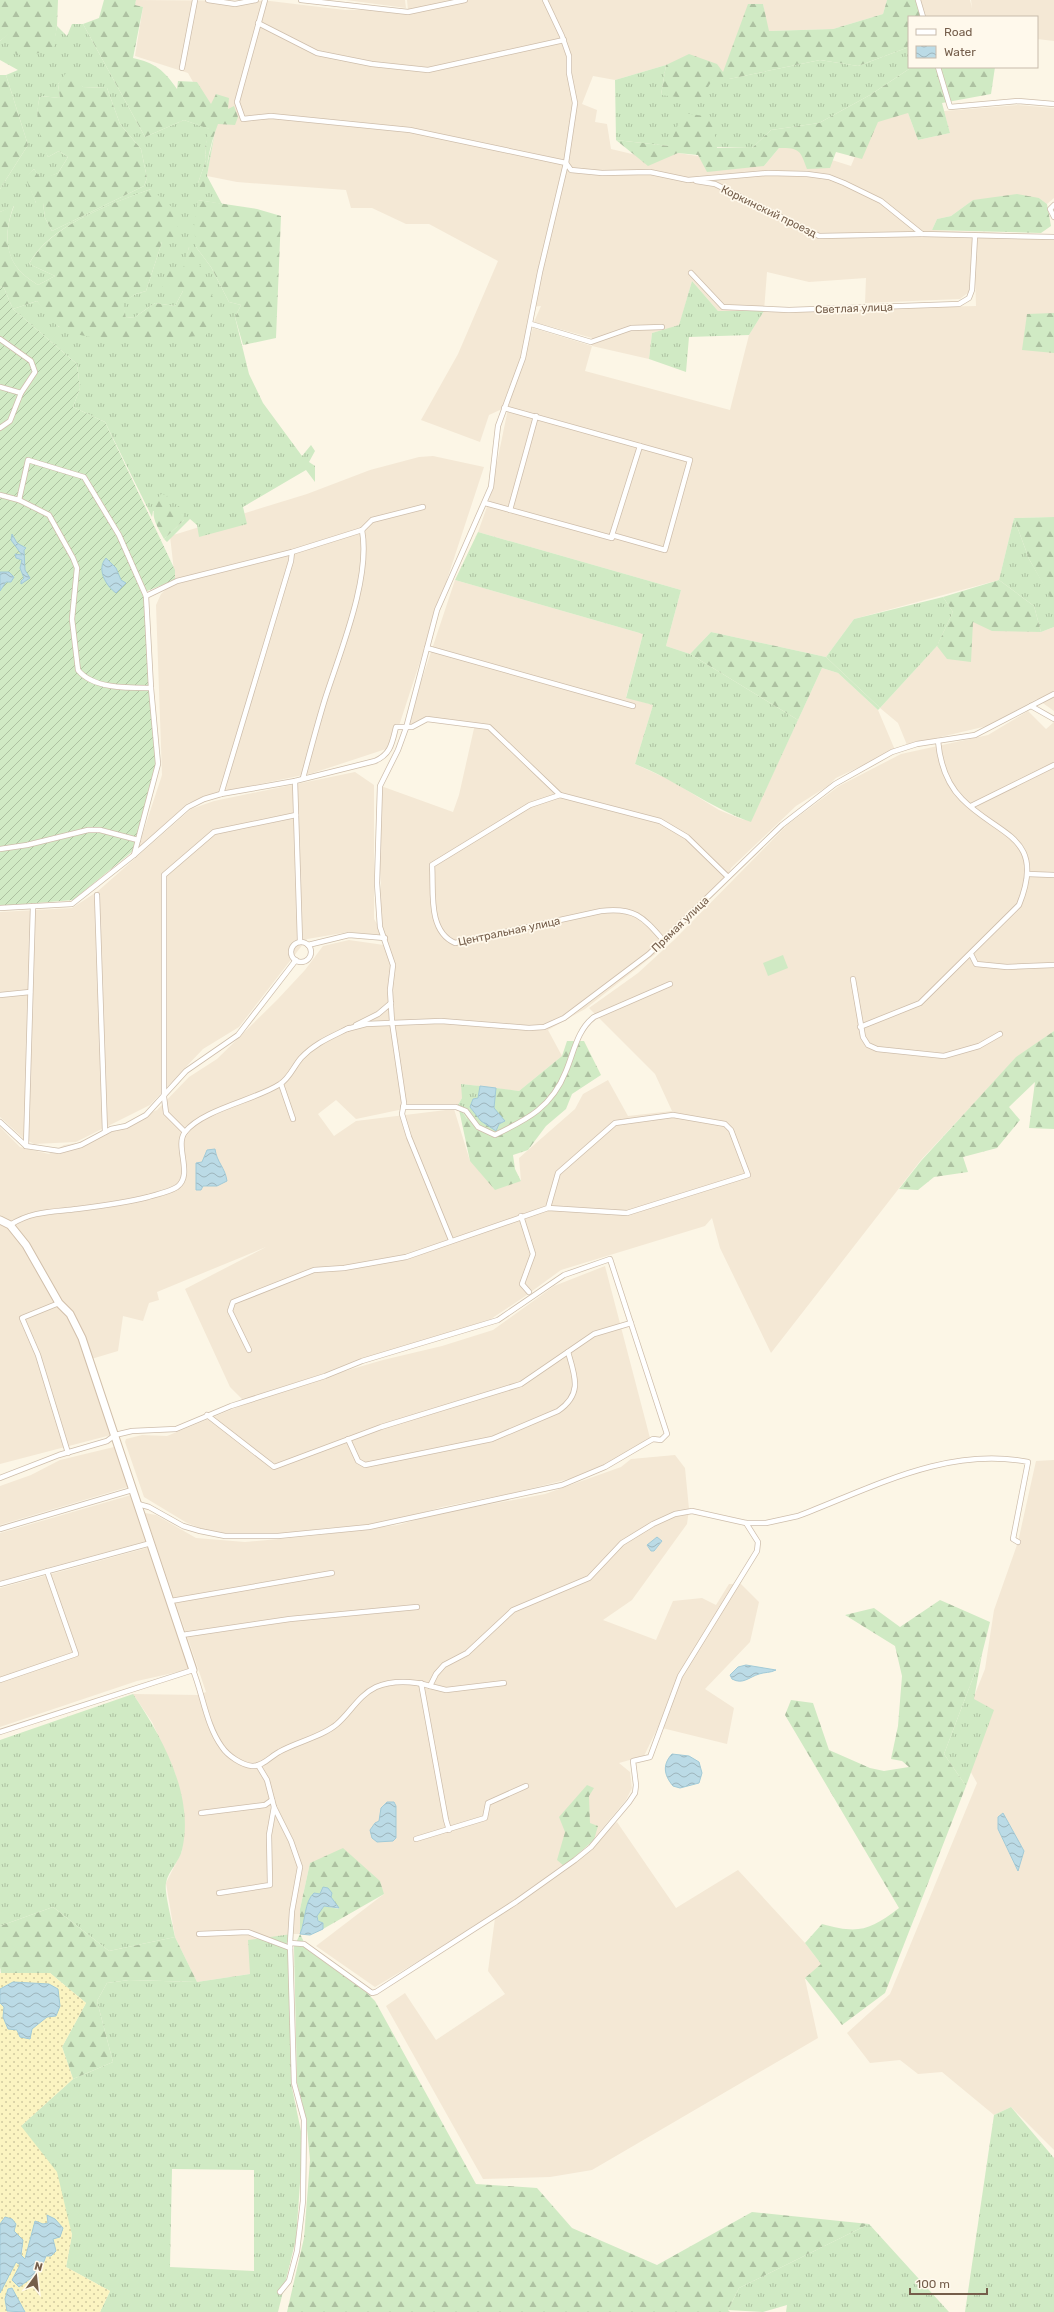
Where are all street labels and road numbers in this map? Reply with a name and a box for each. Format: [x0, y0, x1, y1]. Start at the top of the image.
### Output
street label: Коркинский проезд [719, 183, 819, 240]
street label: Светлая улица [815, 301, 893, 316]
street label: Прямая улица [649, 894, 712, 955]
street label: Центральная улица [457, 914, 561, 949]

